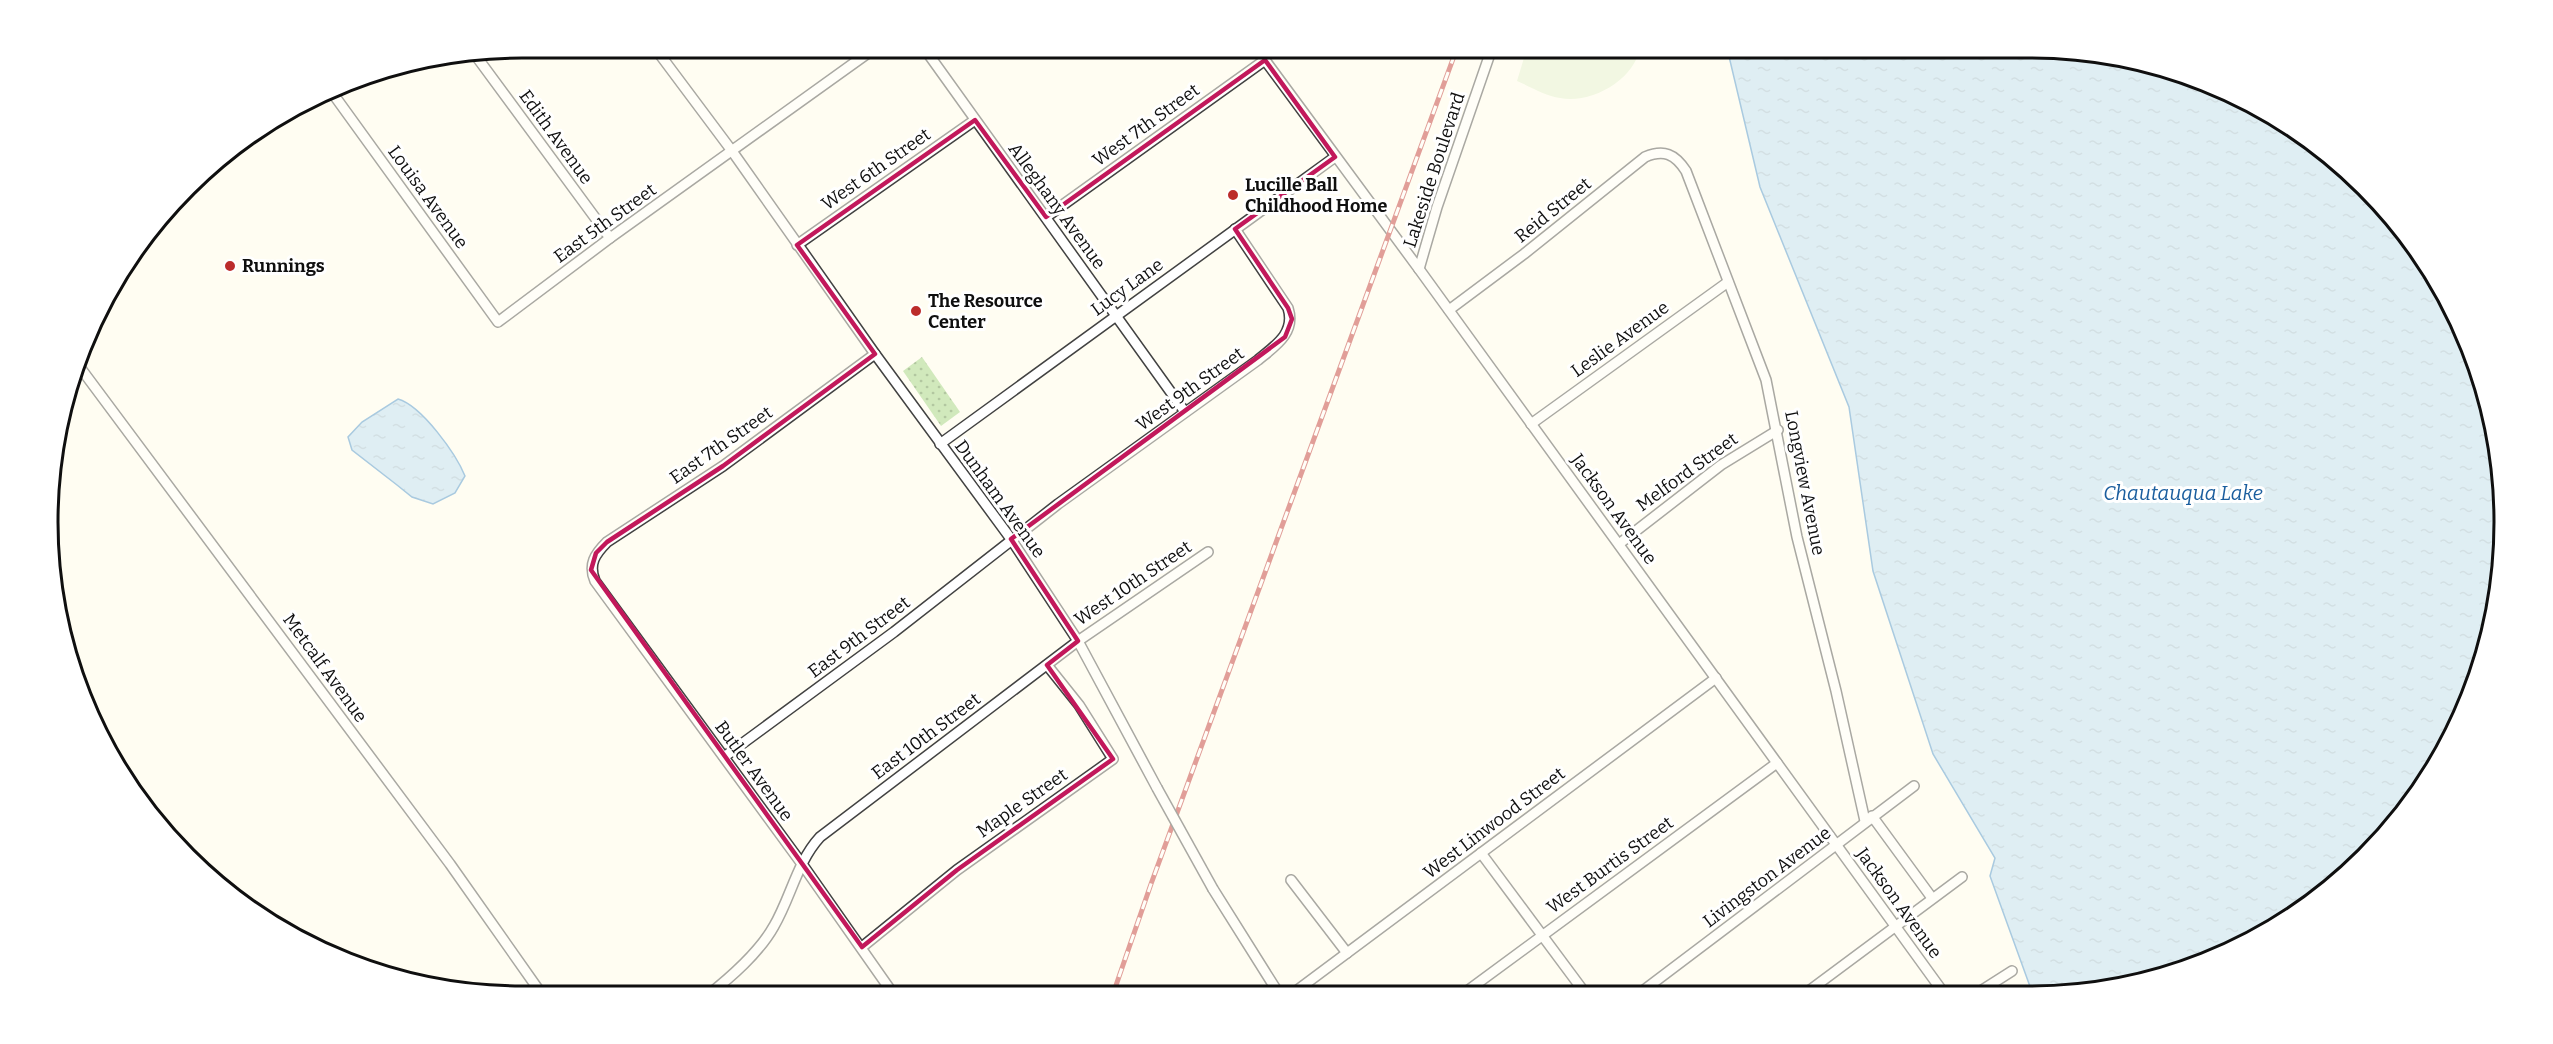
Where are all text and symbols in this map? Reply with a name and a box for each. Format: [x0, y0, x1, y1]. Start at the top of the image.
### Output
street label: West 7th Street [1088, 79, 1204, 171]
street label: Edith Avenue [514, 85, 598, 189]
street label: Lakeside Boulevard [1399, 89, 1470, 250]
street label: West 6th Street [817, 123, 935, 215]
street label: Alleghany Avenue [1004, 139, 1110, 273]
street label: Louisa Avenue [383, 141, 473, 253]
street label: Reid Street [1510, 172, 1596, 247]
place label: Lucille Ball Childhood Home [1245, 174, 1387, 217]
street label: East 5th Street [550, 178, 661, 267]
marker: Lucille Ball Childhood Home [1226, 188, 1240, 202]
street label: Lucy Lane [1087, 254, 1167, 320]
place label: Runnings [242, 255, 325, 277]
marker: Runnings [223, 259, 237, 273]
place label: The Resource Center [928, 290, 1043, 333]
street label: Leslie Avenue [1567, 296, 1673, 382]
marker: The Resource Center [909, 304, 923, 318]
street label: West 9th Street [1132, 342, 1249, 436]
street label: East 7th Street [665, 401, 777, 489]
street label: Longview Avenue [1780, 409, 1830, 557]
street label: Melford Street [1632, 428, 1742, 516]
street label: Dunham Avenue [950, 436, 1050, 562]
street label: Jackson Avenue [1566, 449, 1661, 569]
water label: Chautauqua Lake [2103, 481, 2263, 505]
street label: West 10th Street [1070, 535, 1196, 630]
street label: East 9th Street [804, 591, 915, 682]
street label: Metcalf Avenue [278, 609, 372, 727]
street label: East 10th Street [867, 688, 985, 784]
street label: Butler Avenue [710, 717, 798, 825]
street label: West Linwood Street [1419, 762, 1569, 883]
street label: Maple Street [972, 763, 1072, 842]
street label: West Burtis Street [1542, 811, 1678, 918]
street label: Livingston Avenue [1699, 822, 1835, 932]
street label: Jackson Avenue [1851, 843, 1946, 963]

